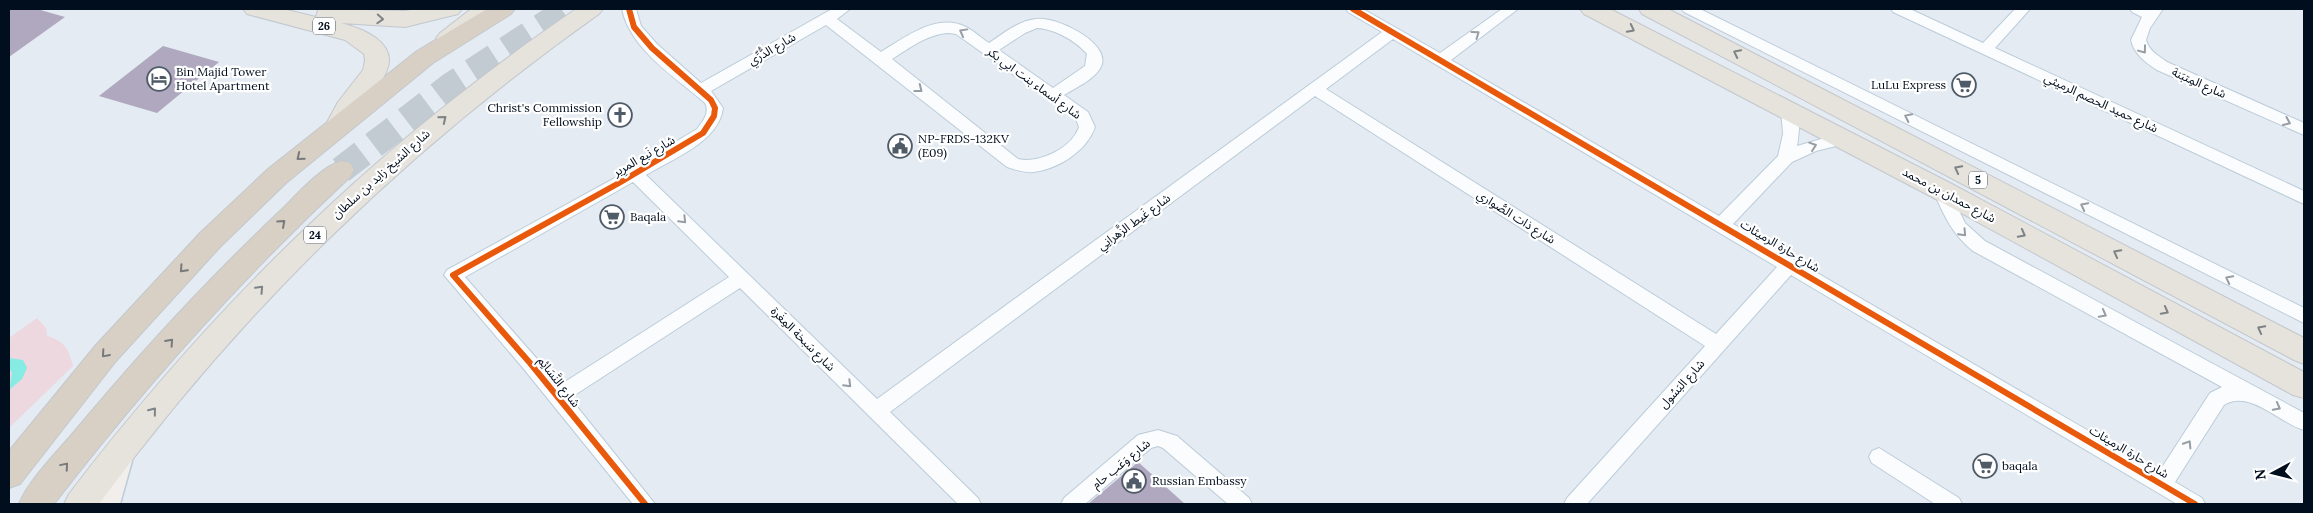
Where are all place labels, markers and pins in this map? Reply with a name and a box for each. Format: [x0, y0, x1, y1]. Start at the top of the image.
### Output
place label: Bin Majid Tower Hotel Apartment [176, 64, 270, 93]
hotel icon: Bin Majid Tower Hotel Apartment [146, 66, 172, 92]
supermarket icon: LuLu Express [1951, 72, 1977, 98]
place label: LuLu Express [1871, 77, 1946, 92]
place label: Christ's Commission Fellowship [487, 100, 602, 129]
church icon: Christ's Commission Fellowship [607, 102, 633, 128]
place label: NP-FRDS-132KV (E09) [918, 131, 1010, 161]
public building icon: NP-FRDS-132KV (E09) [887, 133, 913, 159]
supermarket icon: Baqala [599, 204, 625, 230]
place label: Baqala [630, 209, 666, 224]
supermarket icon: baqala [1972, 453, 1998, 479]
place label: baqala [2002, 458, 2038, 473]
public building icon: Russian Embassy [1121, 468, 1147, 494]
place label: Russian Embassy [1152, 473, 1247, 488]

